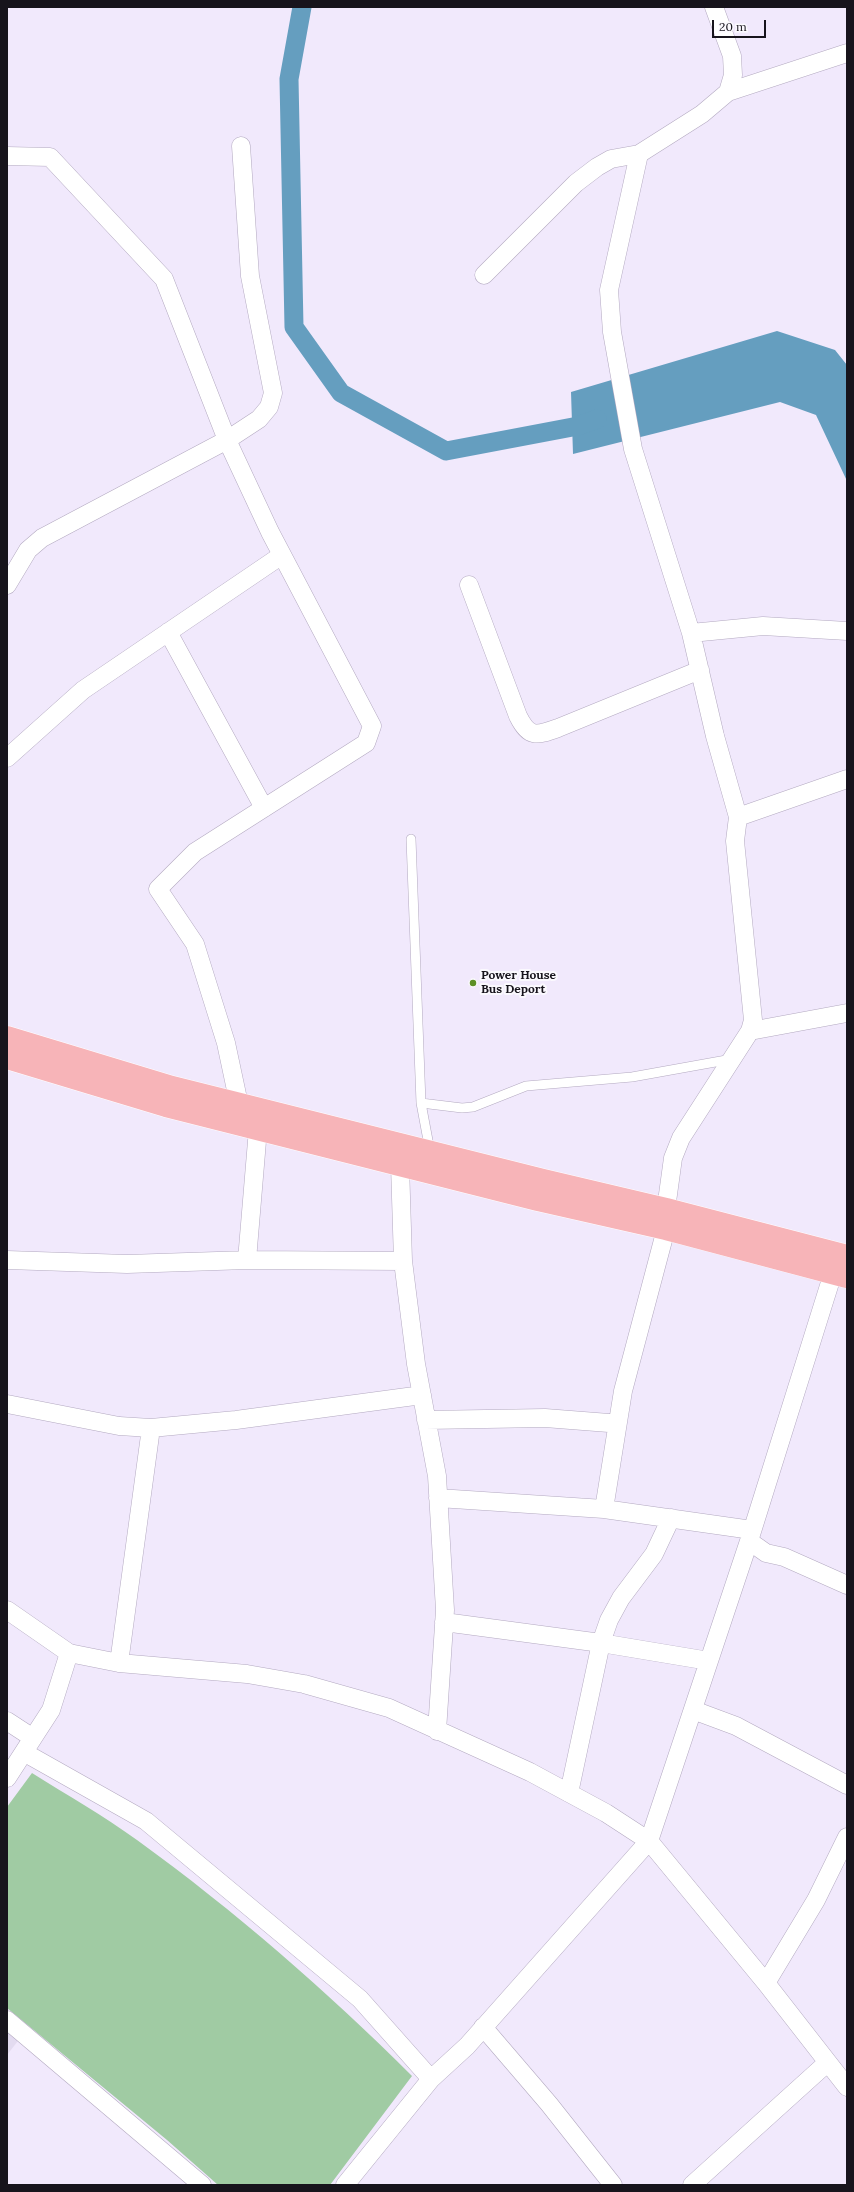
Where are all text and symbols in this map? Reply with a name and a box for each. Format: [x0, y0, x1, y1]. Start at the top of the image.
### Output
scale bar [714, 12, 768, 38]
text: 20 m [719, 19, 747, 34]
place label: Power House Bus Deport [481, 969, 556, 997]
marker: Power House Bus Deport [468, 978, 478, 988]

